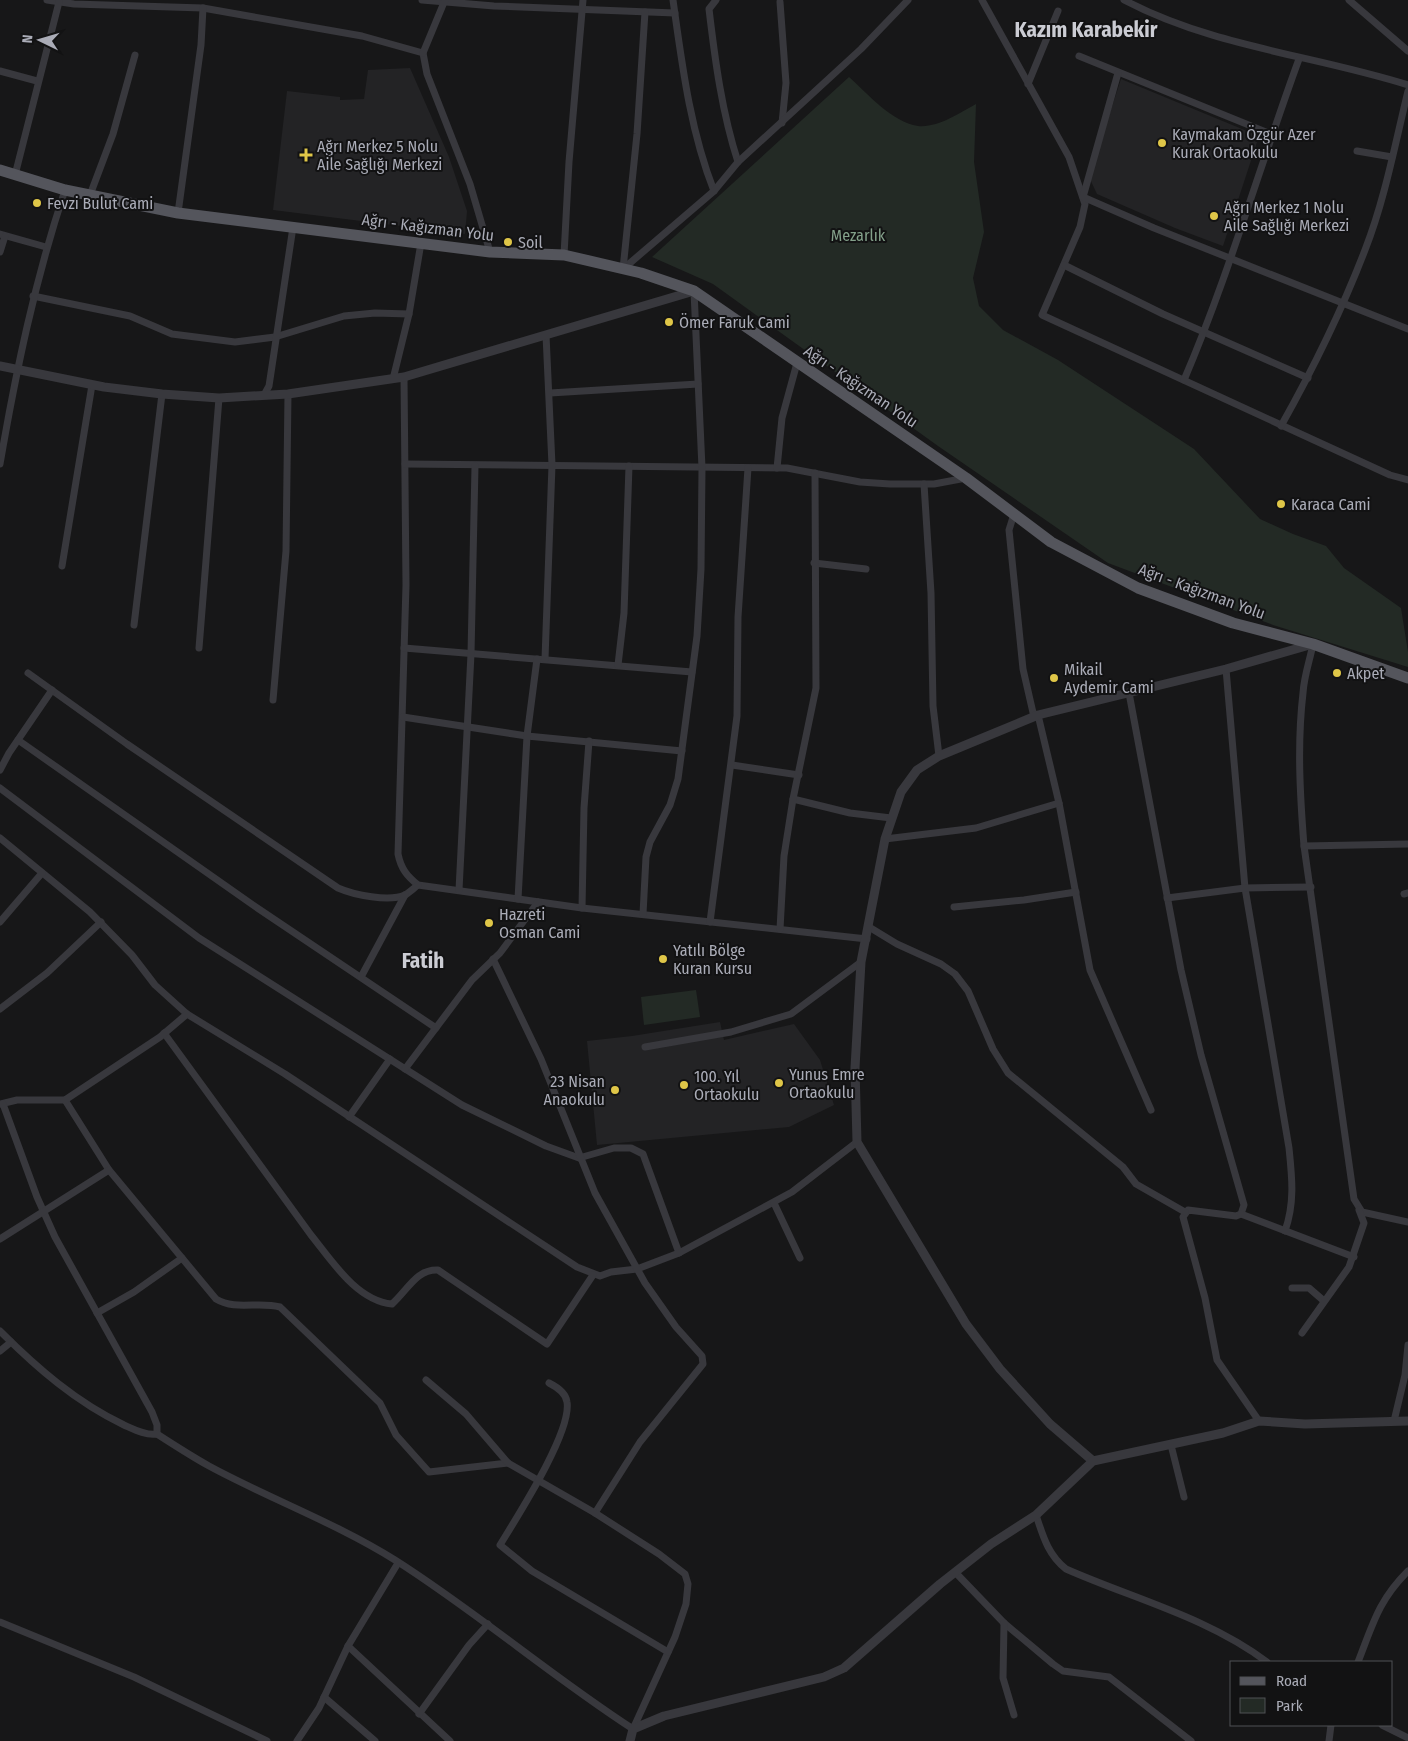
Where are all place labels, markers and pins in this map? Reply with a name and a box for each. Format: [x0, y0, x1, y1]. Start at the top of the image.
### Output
place label: Kaymakam Özgür Azer Kurak Ortaokulu [1172, 125, 1316, 162]
place label: Ağrı Merkez 5 Nolu Aile Sağlığı Merkezi [317, 137, 442, 174]
marker: Kaymakam Özgür Azer Kurak Ortaokulu [1156, 137, 1168, 149]
marker: Ağrı Merkez 5 Nolu Aile Sağlığı Merkezi [299, 148, 313, 162]
place label: Fevzi Bulut Cami [47, 194, 153, 213]
marker: Fevzi Bulut Cami [31, 197, 43, 209]
place label: Ağrı Merkez 1 Nolu Aile Sağlığı Merkezi [1224, 198, 1349, 235]
marker: Ağrı Merkez 1 Nolu Aile Sağlığı Merkezi [1208, 210, 1220, 222]
place label: Soil [518, 233, 543, 252]
marker: Soil [502, 236, 514, 248]
place label: Ömer Faruk Cami [679, 313, 790, 332]
marker: Ömer Faruk Cami [663, 316, 675, 328]
place label: Karaca Cami [1291, 495, 1371, 514]
marker: Karaca Cami [1275, 498, 1287, 510]
place label: Mikail Aydemir Cami [1064, 660, 1154, 697]
place label: Akpet [1347, 664, 1385, 683]
marker: Akpet [1331, 667, 1343, 679]
marker: Mikail Aydemir Cami [1048, 672, 1060, 684]
place label: Hazreti Osman Cami [499, 905, 580, 942]
marker: Hazreti Osman Cami [483, 917, 495, 929]
place label: Yatılı Bölge Kuran Kursu [673, 941, 752, 978]
marker: Yatılı Bölge Kuran Kursu [657, 953, 669, 965]
place label: Yunus Emre Ortaokulu [789, 1065, 865, 1102]
place label: 100. Yıl Ortaokulu [694, 1067, 759, 1104]
place label: 23 Nisan Anaokulu [544, 1072, 605, 1109]
marker: Yunus Emre Ortaokulu [773, 1077, 785, 1089]
marker: 100. Yıl Ortaokulu [678, 1079, 690, 1091]
marker: 23 Nisan Anaokulu [609, 1084, 621, 1096]

